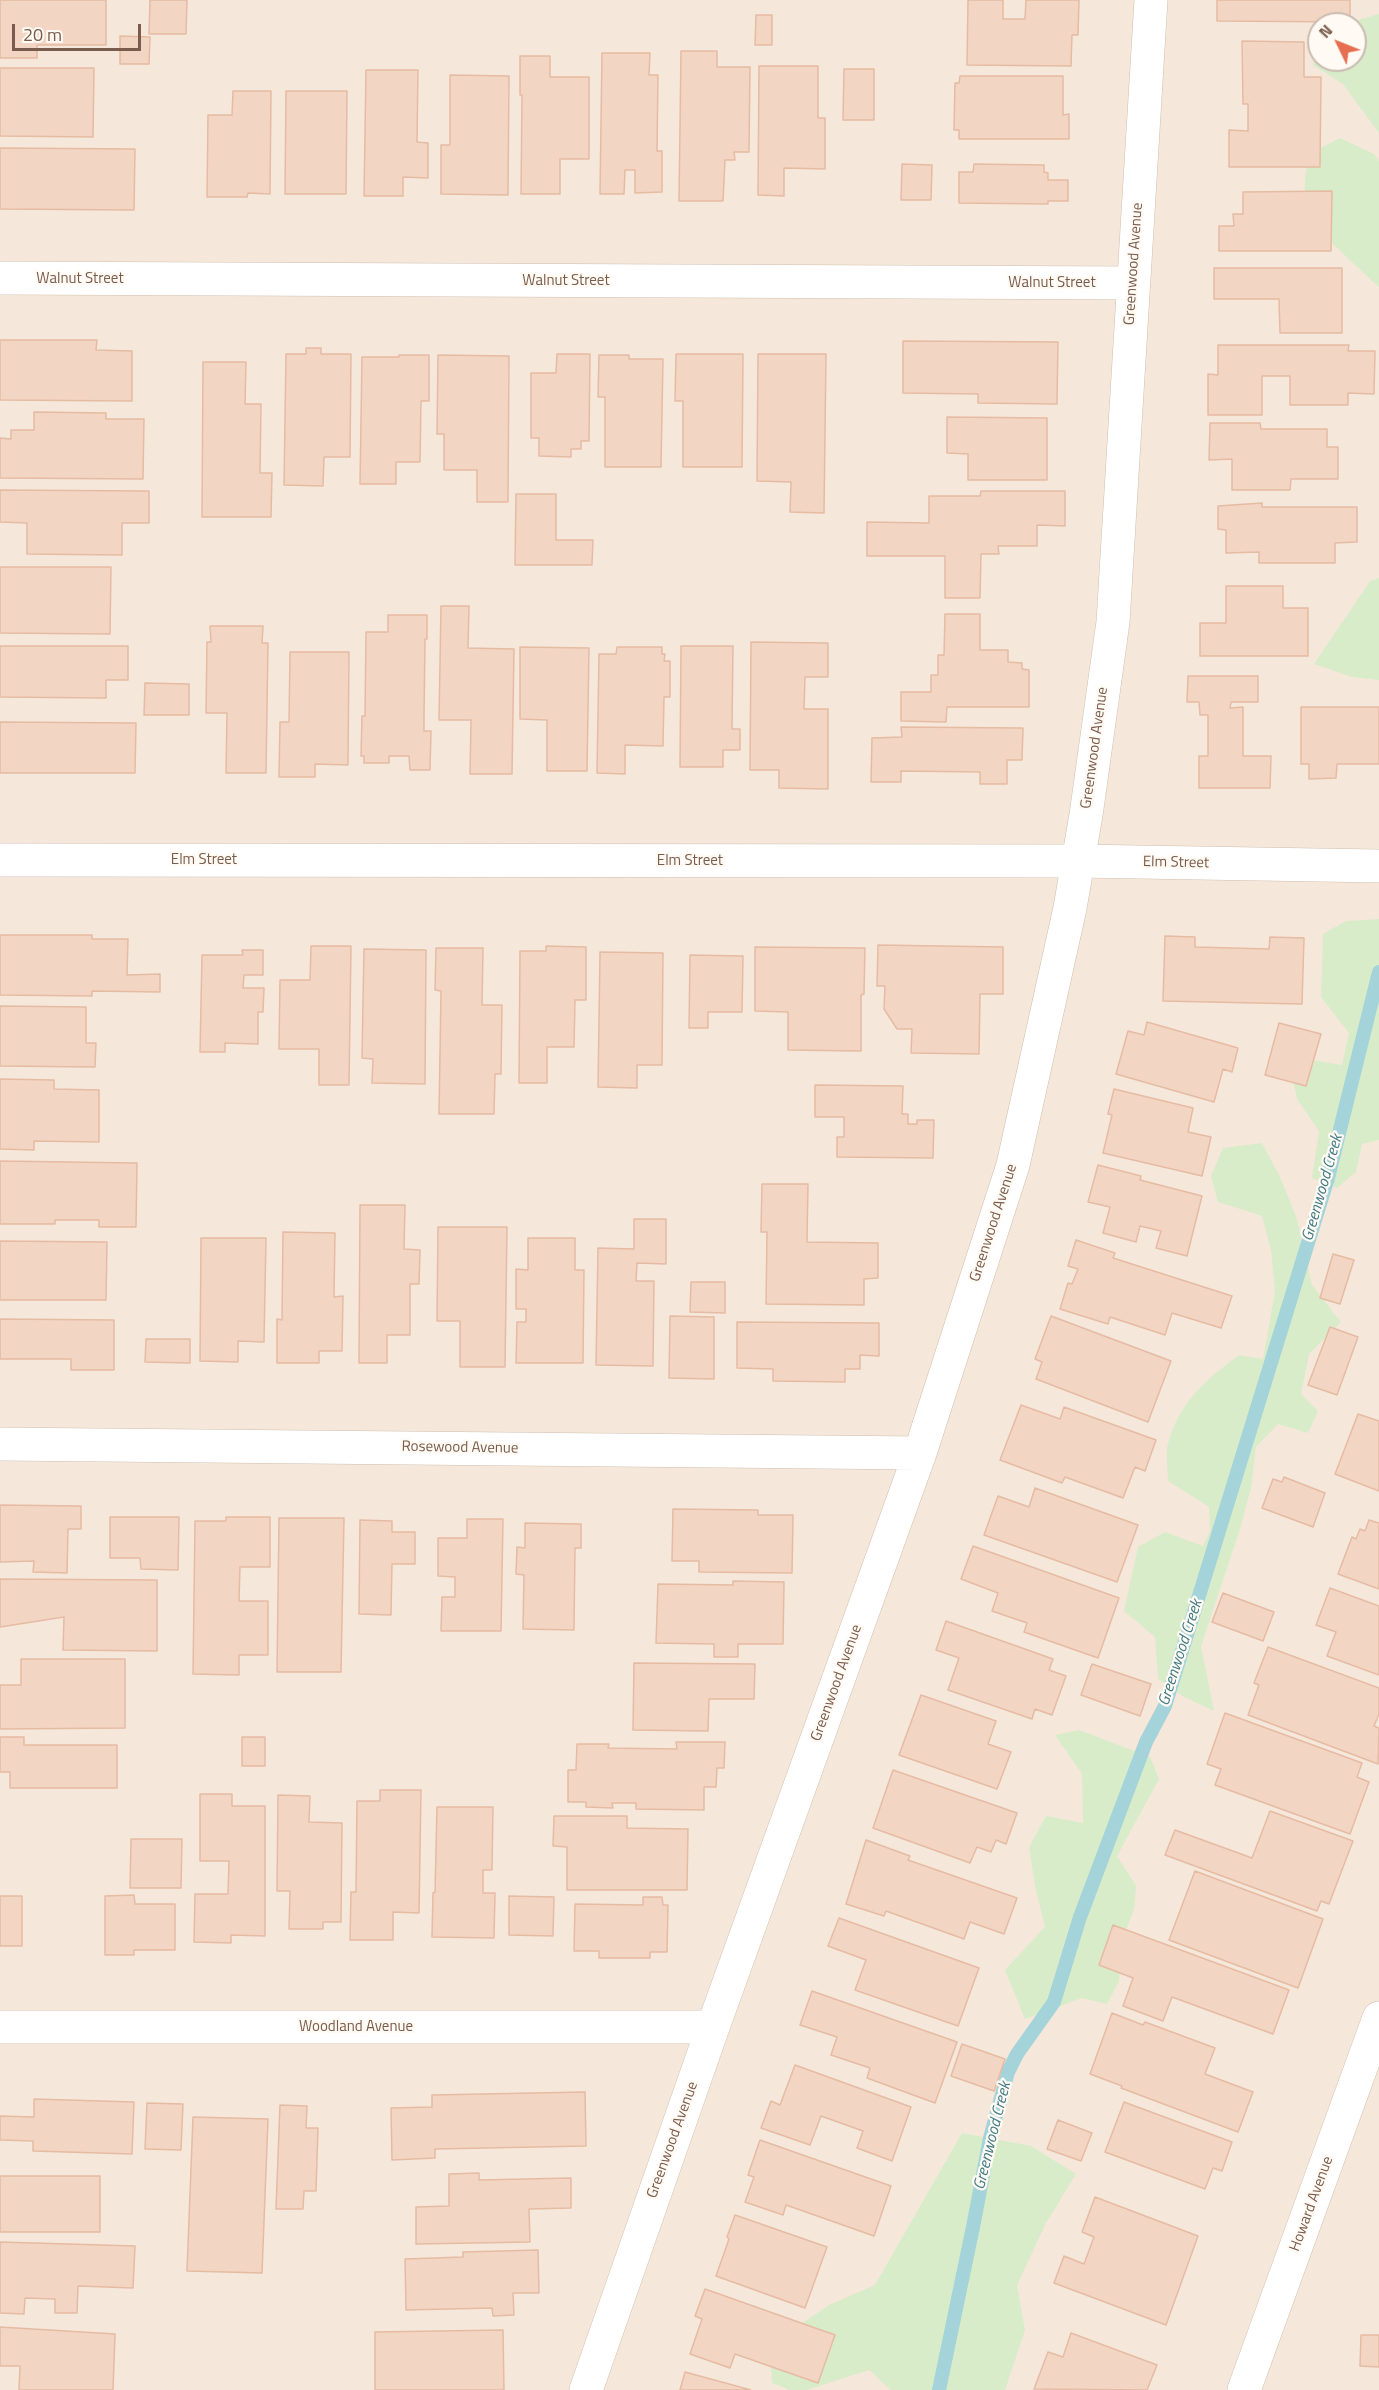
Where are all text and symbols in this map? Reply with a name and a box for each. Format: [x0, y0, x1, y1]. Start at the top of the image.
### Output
scale bar [15, 12, 144, 50]
north arrow [1307, 12, 1367, 72]
text: N [1313, 19, 1338, 43]
text: 20 m [23, 21, 62, 48]
street label: Greenwood Avenue [1121, 202, 1147, 326]
street label: Walnut Street [36, 270, 124, 288]
street label: Walnut Street [522, 272, 610, 290]
street label: Walnut Street [1008, 274, 1096, 292]
street label: Greenwood Avenue [1078, 686, 1112, 810]
street label: Elm Street [171, 851, 237, 869]
street label: Elm Street [657, 852, 723, 870]
street label: Elm Street [1143, 853, 1209, 873]
water label: Greenwood Creek [1299, 1132, 1347, 1244]
street label: Greenwood Avenue [966, 1162, 1022, 1284]
street label: Rosewood Avenue [401, 1438, 519, 1458]
water label: Greenwood Creek [1155, 1598, 1207, 1708]
street label: Greenwood Avenue [808, 1622, 866, 1744]
street label: Woodland Avenue [299, 2018, 413, 2036]
street label: Greenwood Avenue [644, 2079, 702, 2201]
water label: Greenwood Creek [970, 2080, 1016, 2192]
street label: Howard Avenue [1286, 2154, 1338, 2254]

